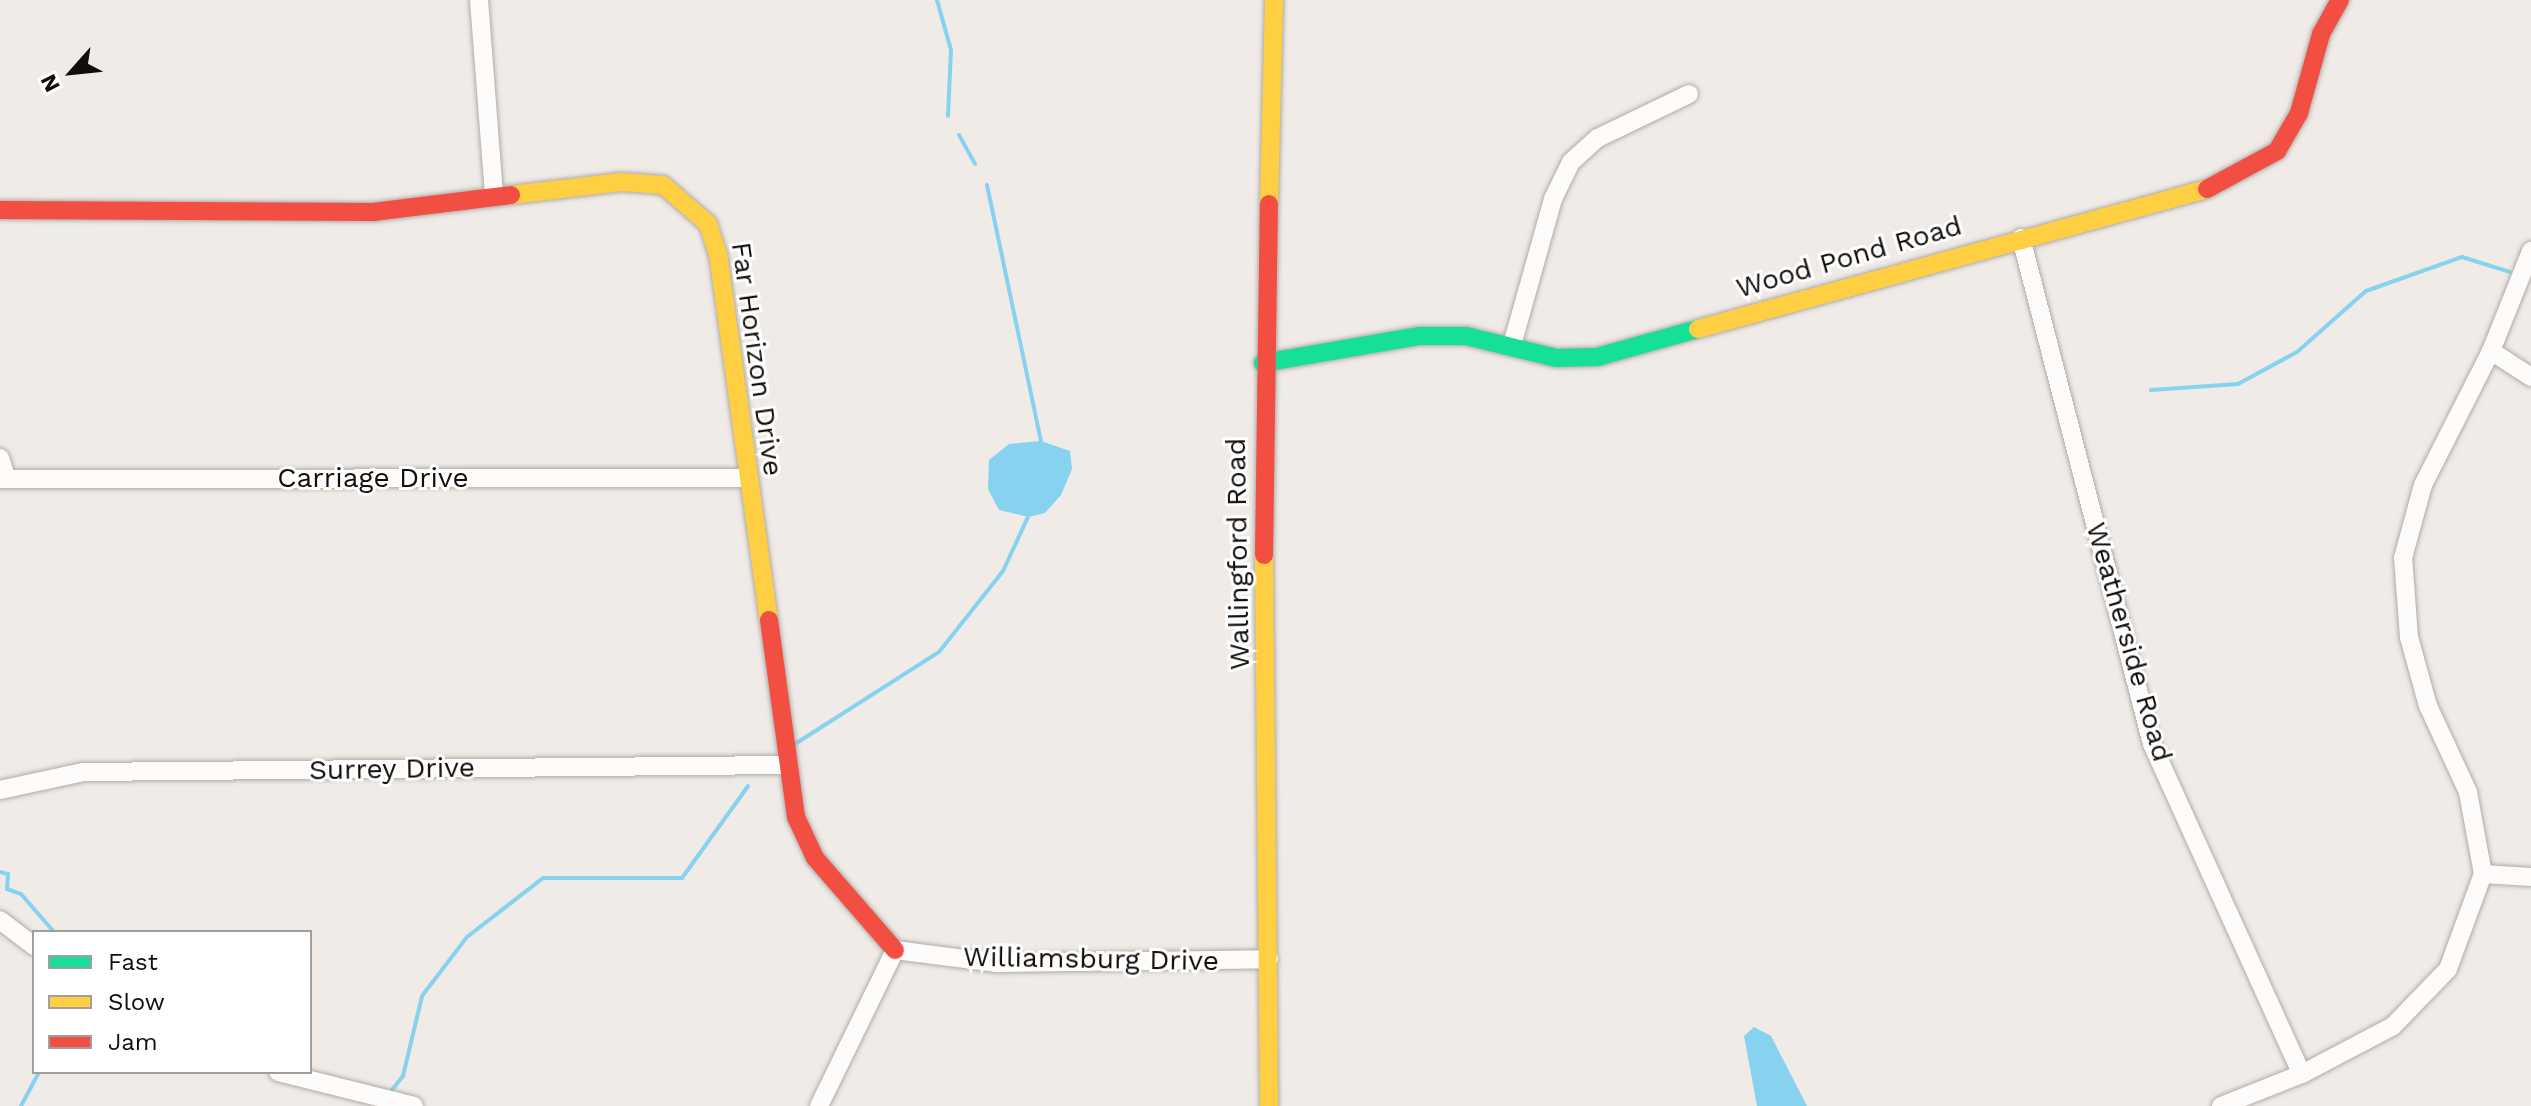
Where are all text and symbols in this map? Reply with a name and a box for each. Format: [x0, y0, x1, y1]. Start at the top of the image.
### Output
north arrow [32, 32, 112, 112]
text: N [35, 70, 65, 96]
street label: Wood Pond Road [1732, 209, 1966, 305]
street label: Far Horizon Drive [724, 240, 790, 478]
street label: Wallingford Road [1219, 438, 1257, 670]
street label: Carriage Drive [277, 461, 469, 495]
street label: Weatherside Road [2079, 519, 2179, 765]
street label: Surrey Drive [308, 751, 476, 787]
legend [32, 930, 312, 1074]
street label: Williamsburg Drive [963, 940, 1219, 978]
text: Fast [108, 948, 158, 976]
text: Slow [108, 988, 165, 1016]
text: Jam [108, 1028, 158, 1056]

